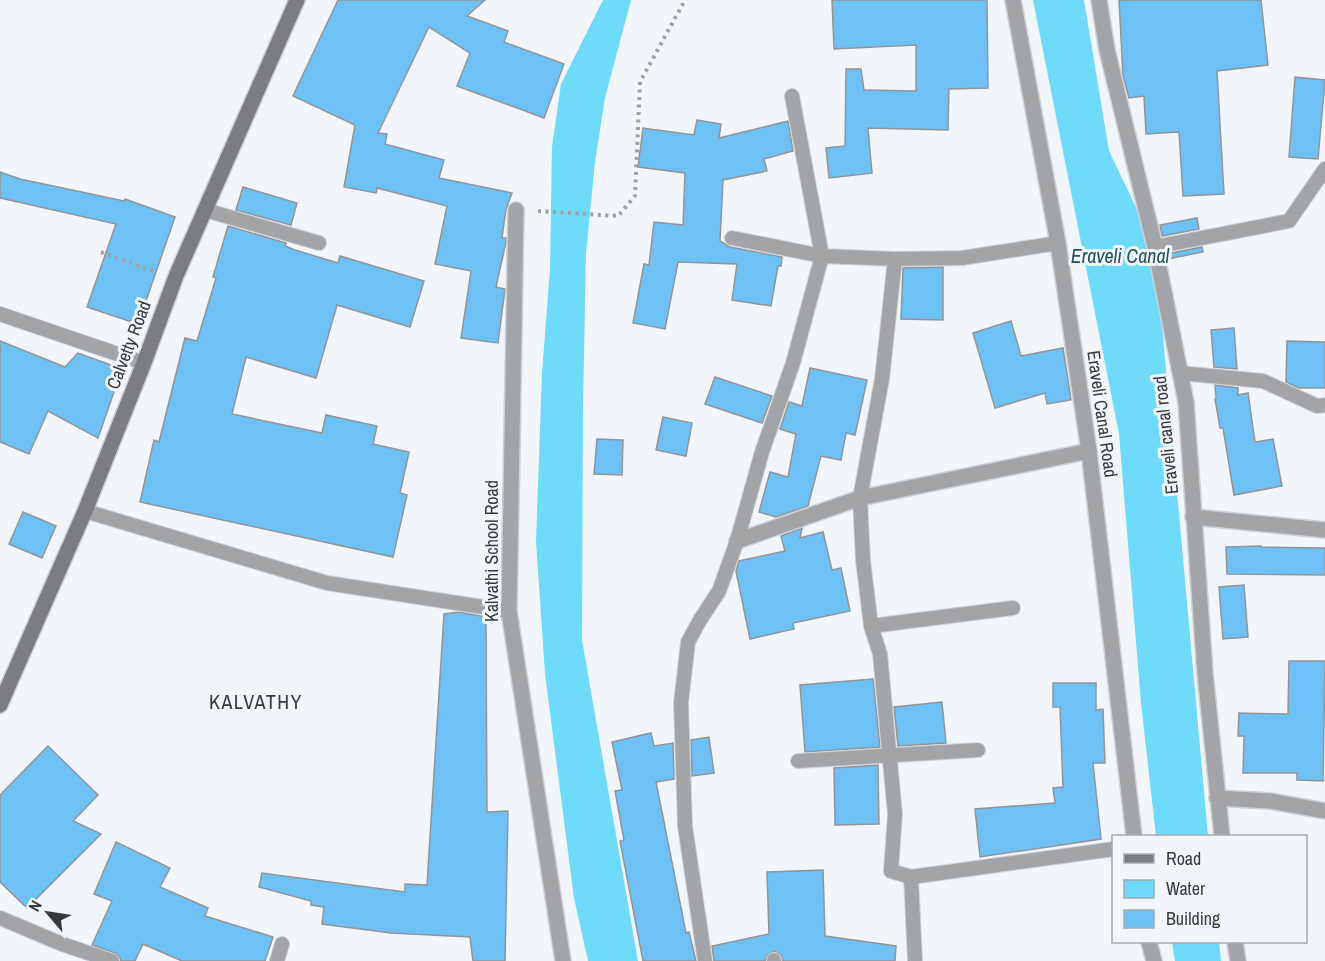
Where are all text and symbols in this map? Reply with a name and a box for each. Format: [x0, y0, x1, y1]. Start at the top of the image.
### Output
water label: Eraveli Canal [1071, 242, 1170, 269]
street label: Calvetty Road [100, 297, 157, 393]
street label: Eraveli Canal Road [1081, 349, 1124, 479]
street label: Eraveli canal road [1147, 375, 1184, 496]
street label: Kalvathi School Road [479, 480, 504, 622]
district label: KALVATHY [209, 688, 303, 715]
legend [1112, 835, 1307, 943]
text: Road [1166, 846, 1201, 871]
text: Water [1166, 876, 1205, 901]
north arrow [18, 883, 78, 943]
text: N [23, 896, 47, 915]
text: Building [1166, 906, 1221, 931]

